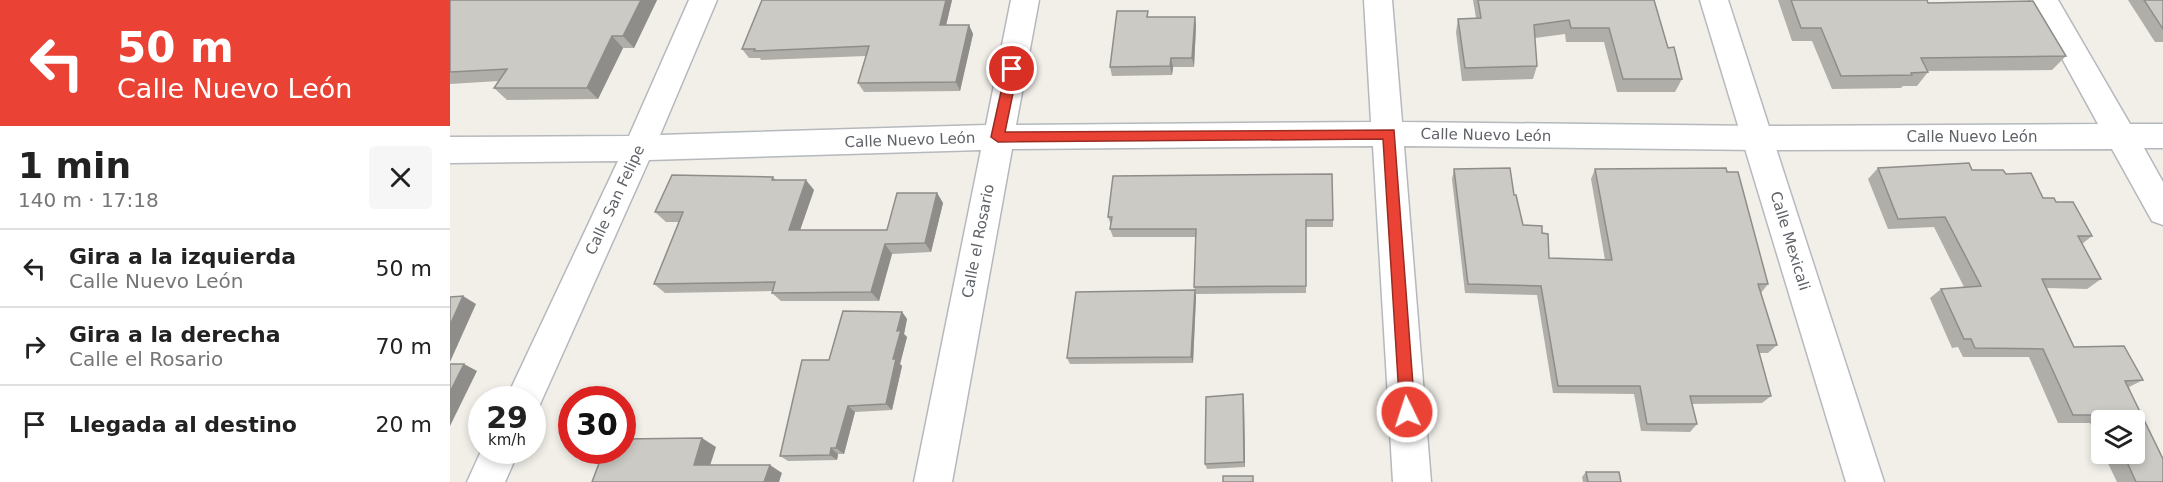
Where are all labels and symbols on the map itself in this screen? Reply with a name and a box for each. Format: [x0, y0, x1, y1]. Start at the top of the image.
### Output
pin [986, 43, 1037, 94]
street label: Calle Nuevo León [1420, 125, 1552, 145]
street label: Calle Nuevo León [1907, 128, 2037, 146]
street label: Calle Nuevo León [844, 129, 976, 151]
street label: Calle San Felipe [582, 142, 648, 258]
street label: Calle el Rosario [958, 183, 998, 299]
street label: Calle Mexicali [1766, 189, 1814, 293]
position arrow [1375, 380, 1439, 444]
speed limit sign: 30 [558, 386, 636, 464]

